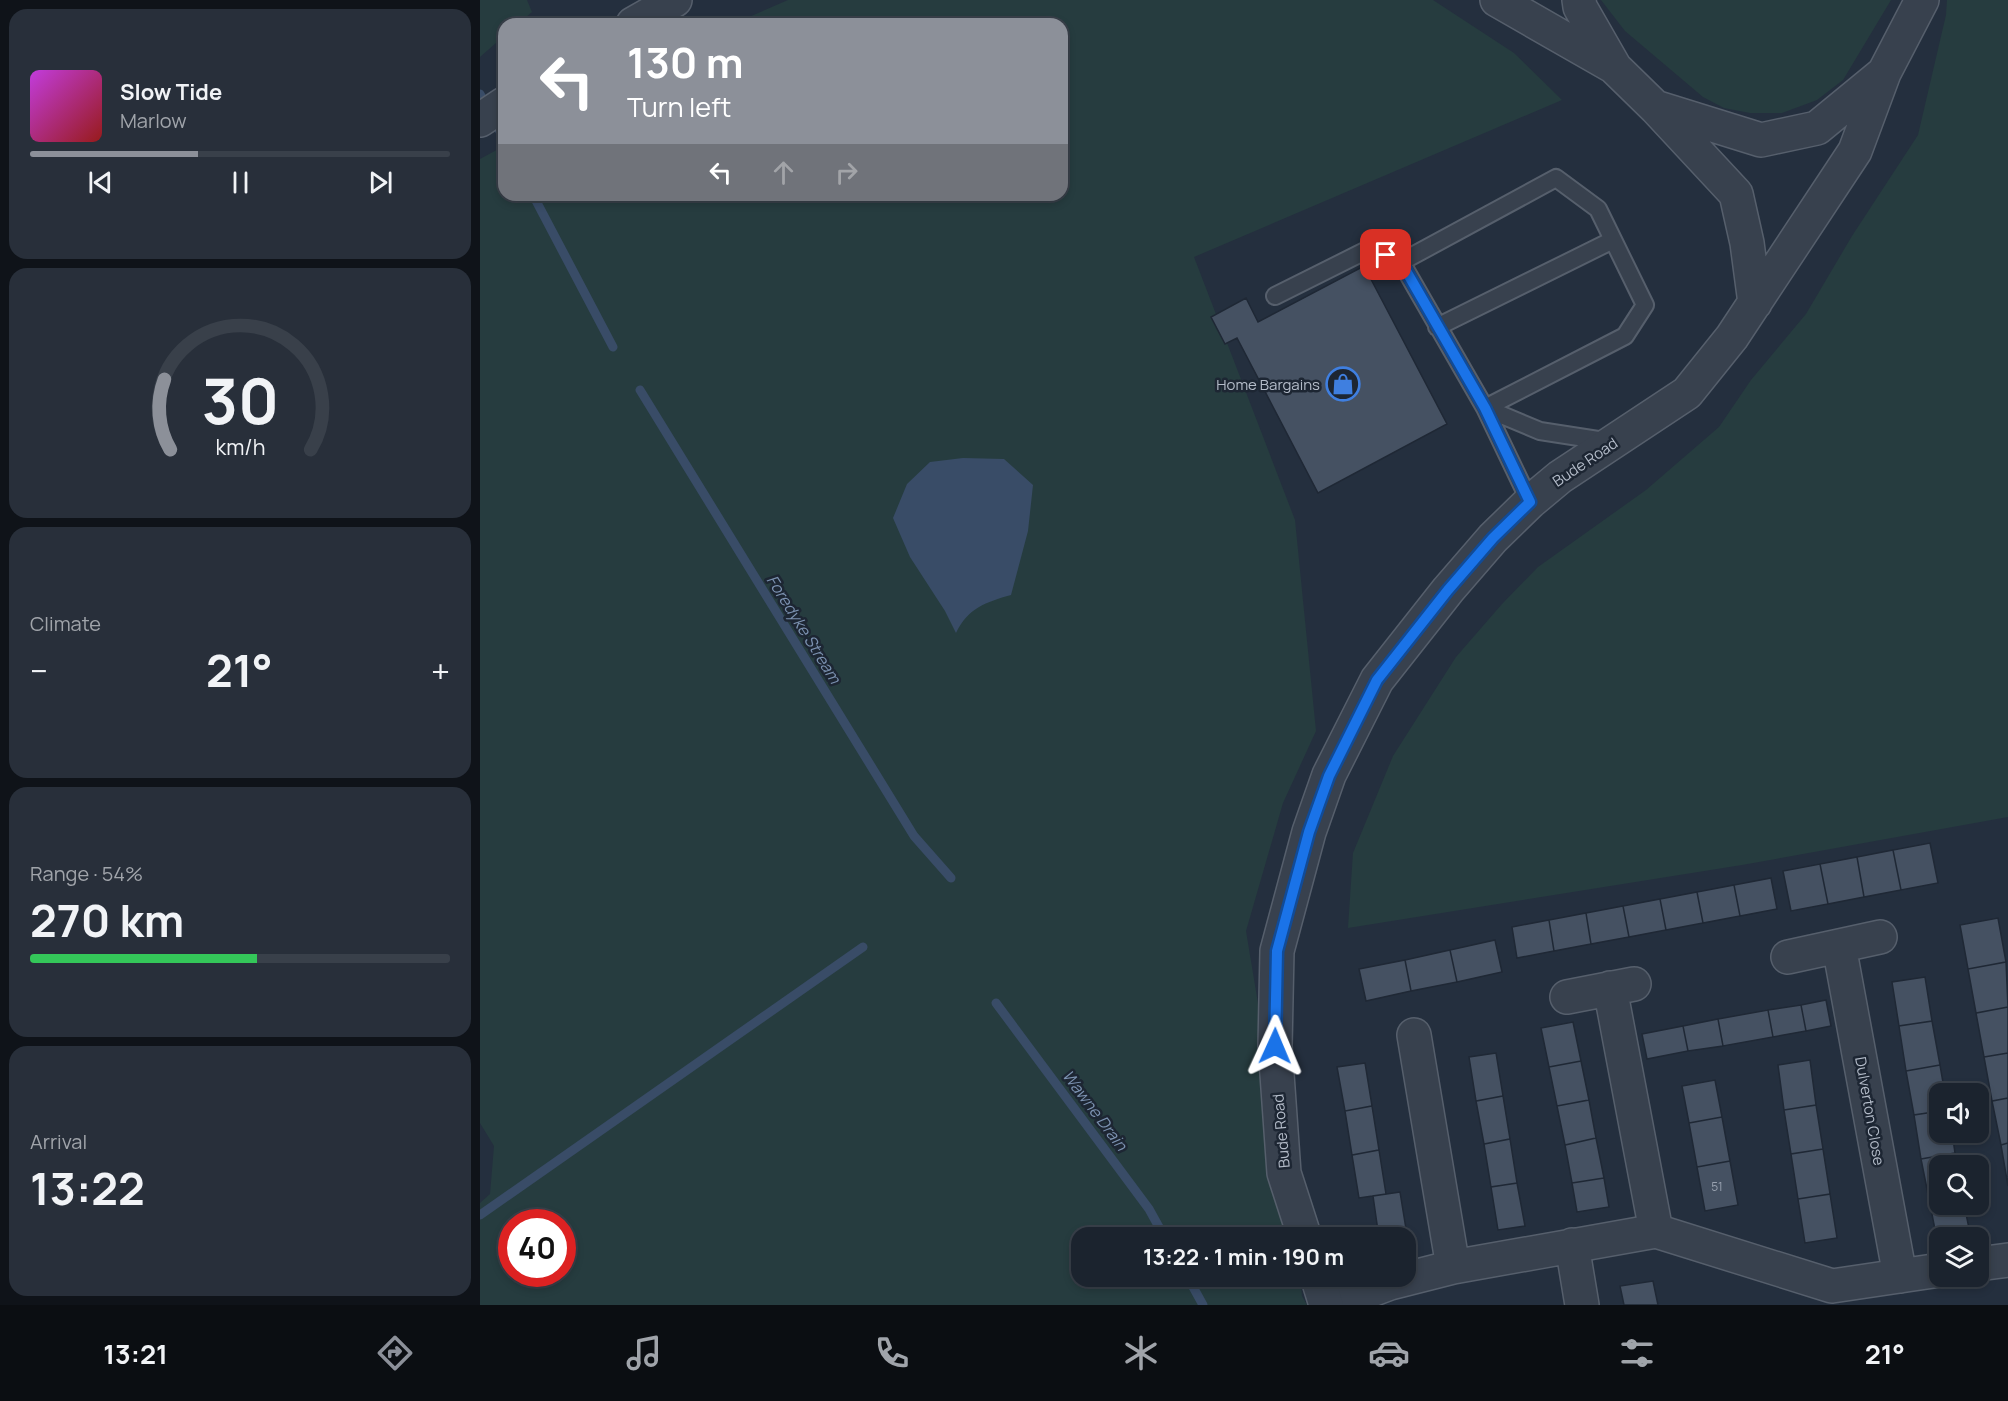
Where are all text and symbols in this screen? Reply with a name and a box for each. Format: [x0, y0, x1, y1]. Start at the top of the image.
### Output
text: 130 m [627, 33, 744, 91]
icon: left [528, 42, 606, 120]
text: Slow Tide [120, 77, 222, 107]
text: Turn left [627, 88, 731, 125]
text: Marlow [120, 107, 187, 134]
icon: left [704, 156, 737, 189]
icon: ahead [767, 156, 800, 189]
icon: right [830, 156, 863, 189]
icon: previous [84, 166, 117, 199]
icon: pause [224, 166, 257, 199]
icon: next [364, 166, 397, 199]
pin [1360, 229, 1411, 280]
icon: arrive [1369, 238, 1402, 271]
text: 30 [201, 357, 279, 443]
shop icon: Home Bargains [1325, 366, 1361, 402]
place label: Home Bargains [1216, 374, 1320, 395]
text: km/h [215, 433, 265, 462]
street label: Bude Road [1548, 433, 1622, 491]
water label: Foredyke Stream [762, 571, 847, 689]
text: Climate [30, 610, 101, 637]
text: 21° [206, 639, 273, 701]
text: − [30, 648, 48, 693]
text: + [431, 648, 450, 693]
text: Range · 54% [30, 860, 143, 887]
text: 270 km [30, 889, 184, 951]
position arrow [1243, 1014, 1307, 1078]
street label: Dulverton Close [1850, 1055, 1890, 1167]
water label: Wawne Drain [1058, 1065, 1133, 1155]
map controls [1929, 1083, 1989, 1287]
button: sound [1929, 1083, 1989, 1143]
street label: Bude Road [1267, 1093, 1295, 1169]
text: Arrival [30, 1128, 87, 1155]
button: search [1929, 1155, 1989, 1215]
text: 13:22 [30, 1157, 145, 1219]
house number: 51 [1711, 1178, 1723, 1195]
speed limit sign: 40 [498, 1209, 576, 1287]
button: layers [1929, 1227, 1989, 1287]
text: 13:22 · 1 min · 190 m [1143, 1242, 1344, 1272]
icon: directions [374, 1332, 416, 1374]
icon: music [623, 1332, 665, 1374]
icon: phone [871, 1332, 913, 1374]
icon: climate [1120, 1332, 1162, 1374]
icon: car [1368, 1332, 1410, 1374]
icon: filters [1616, 1332, 1658, 1374]
text: 13:21 [103, 1335, 168, 1372]
text: 21° [1865, 1335, 1905, 1372]

